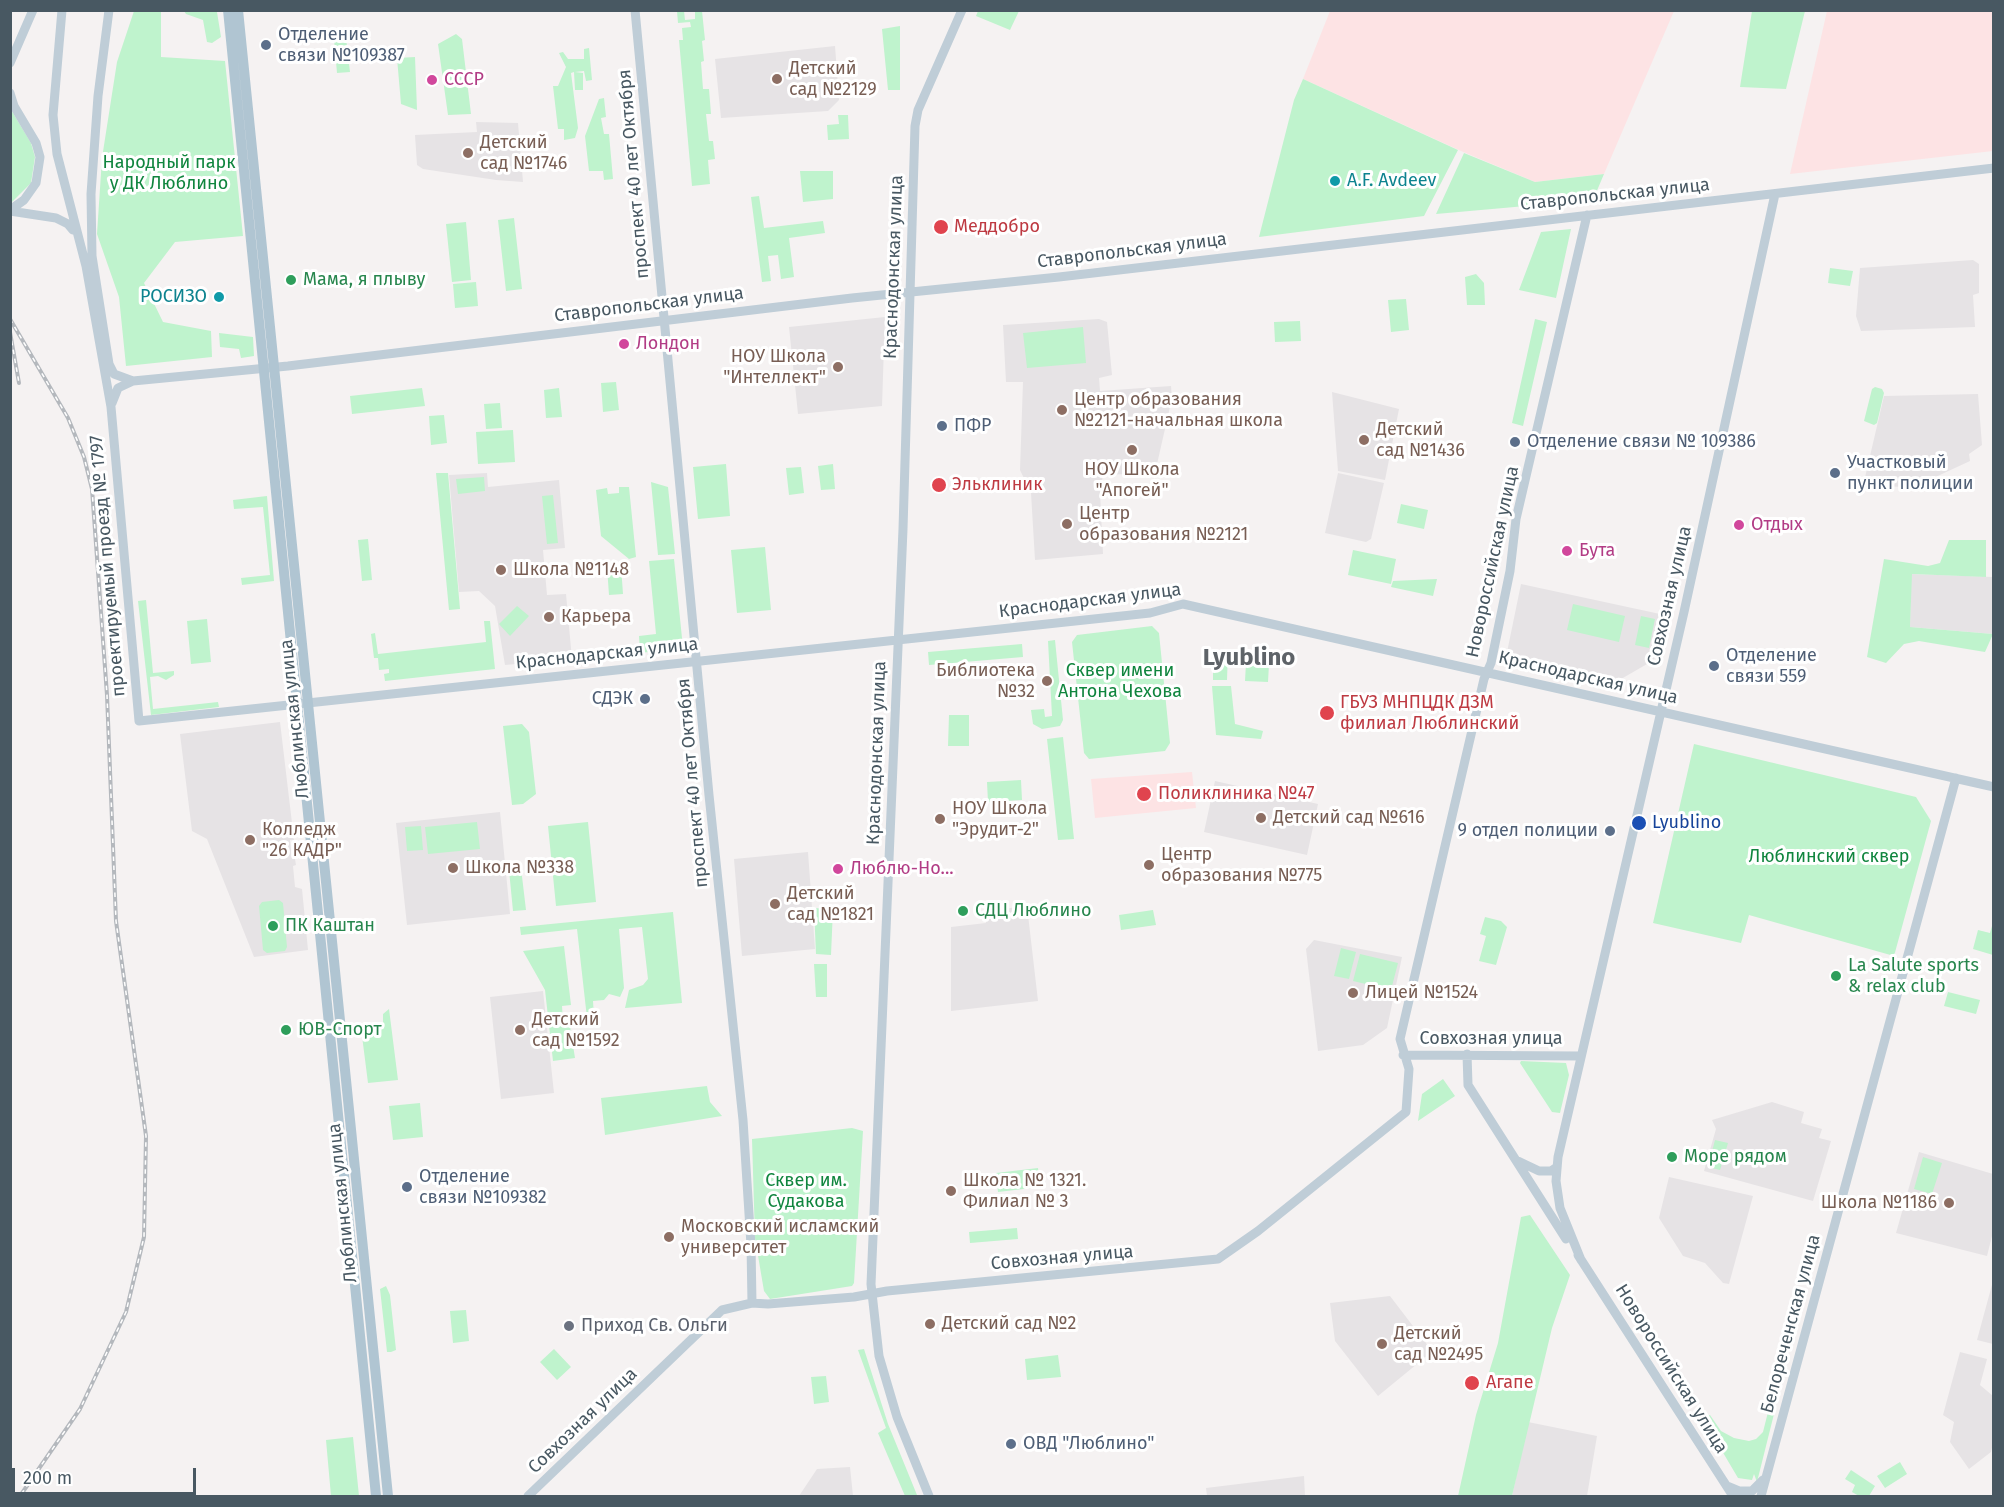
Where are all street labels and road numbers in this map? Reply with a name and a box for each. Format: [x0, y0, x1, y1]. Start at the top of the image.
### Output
street label: проспект 40 лет Октября [614, 68, 654, 280]
street label: Ставропольская улица [1519, 174, 1711, 216]
street label: Краснодонская улица [880, 175, 908, 359]
street label: Ставропольская улица [1036, 229, 1228, 273]
street label: Ставропольская улица [553, 283, 745, 327]
street label: проектируемый проезд № 1797 [86, 434, 130, 698]
street label: Новороссийская улица [1462, 464, 1524, 660]
street label: Совхозная улица [1643, 524, 1697, 668]
street label: Краснодарская улица [998, 579, 1182, 623]
street label: Краснодарская улица [515, 634, 699, 674]
street label: Люблинская улица [276, 638, 314, 800]
street label: Краснодарская улица [1496, 647, 1680, 709]
street label: Краснодонская улица [863, 661, 891, 845]
street label: проспект 40 лет Октября [673, 677, 713, 889]
street label: Совхозная улица [1419, 1028, 1563, 1050]
street label: Люблинская улица [324, 1122, 362, 1284]
street label: Белореченская улица [1757, 1232, 1825, 1416]
street label: Совхозная улица [990, 1241, 1134, 1275]
street label: Новороссийская улица [1610, 1280, 1732, 1458]
street label: Совхозная улица [524, 1364, 642, 1478]

